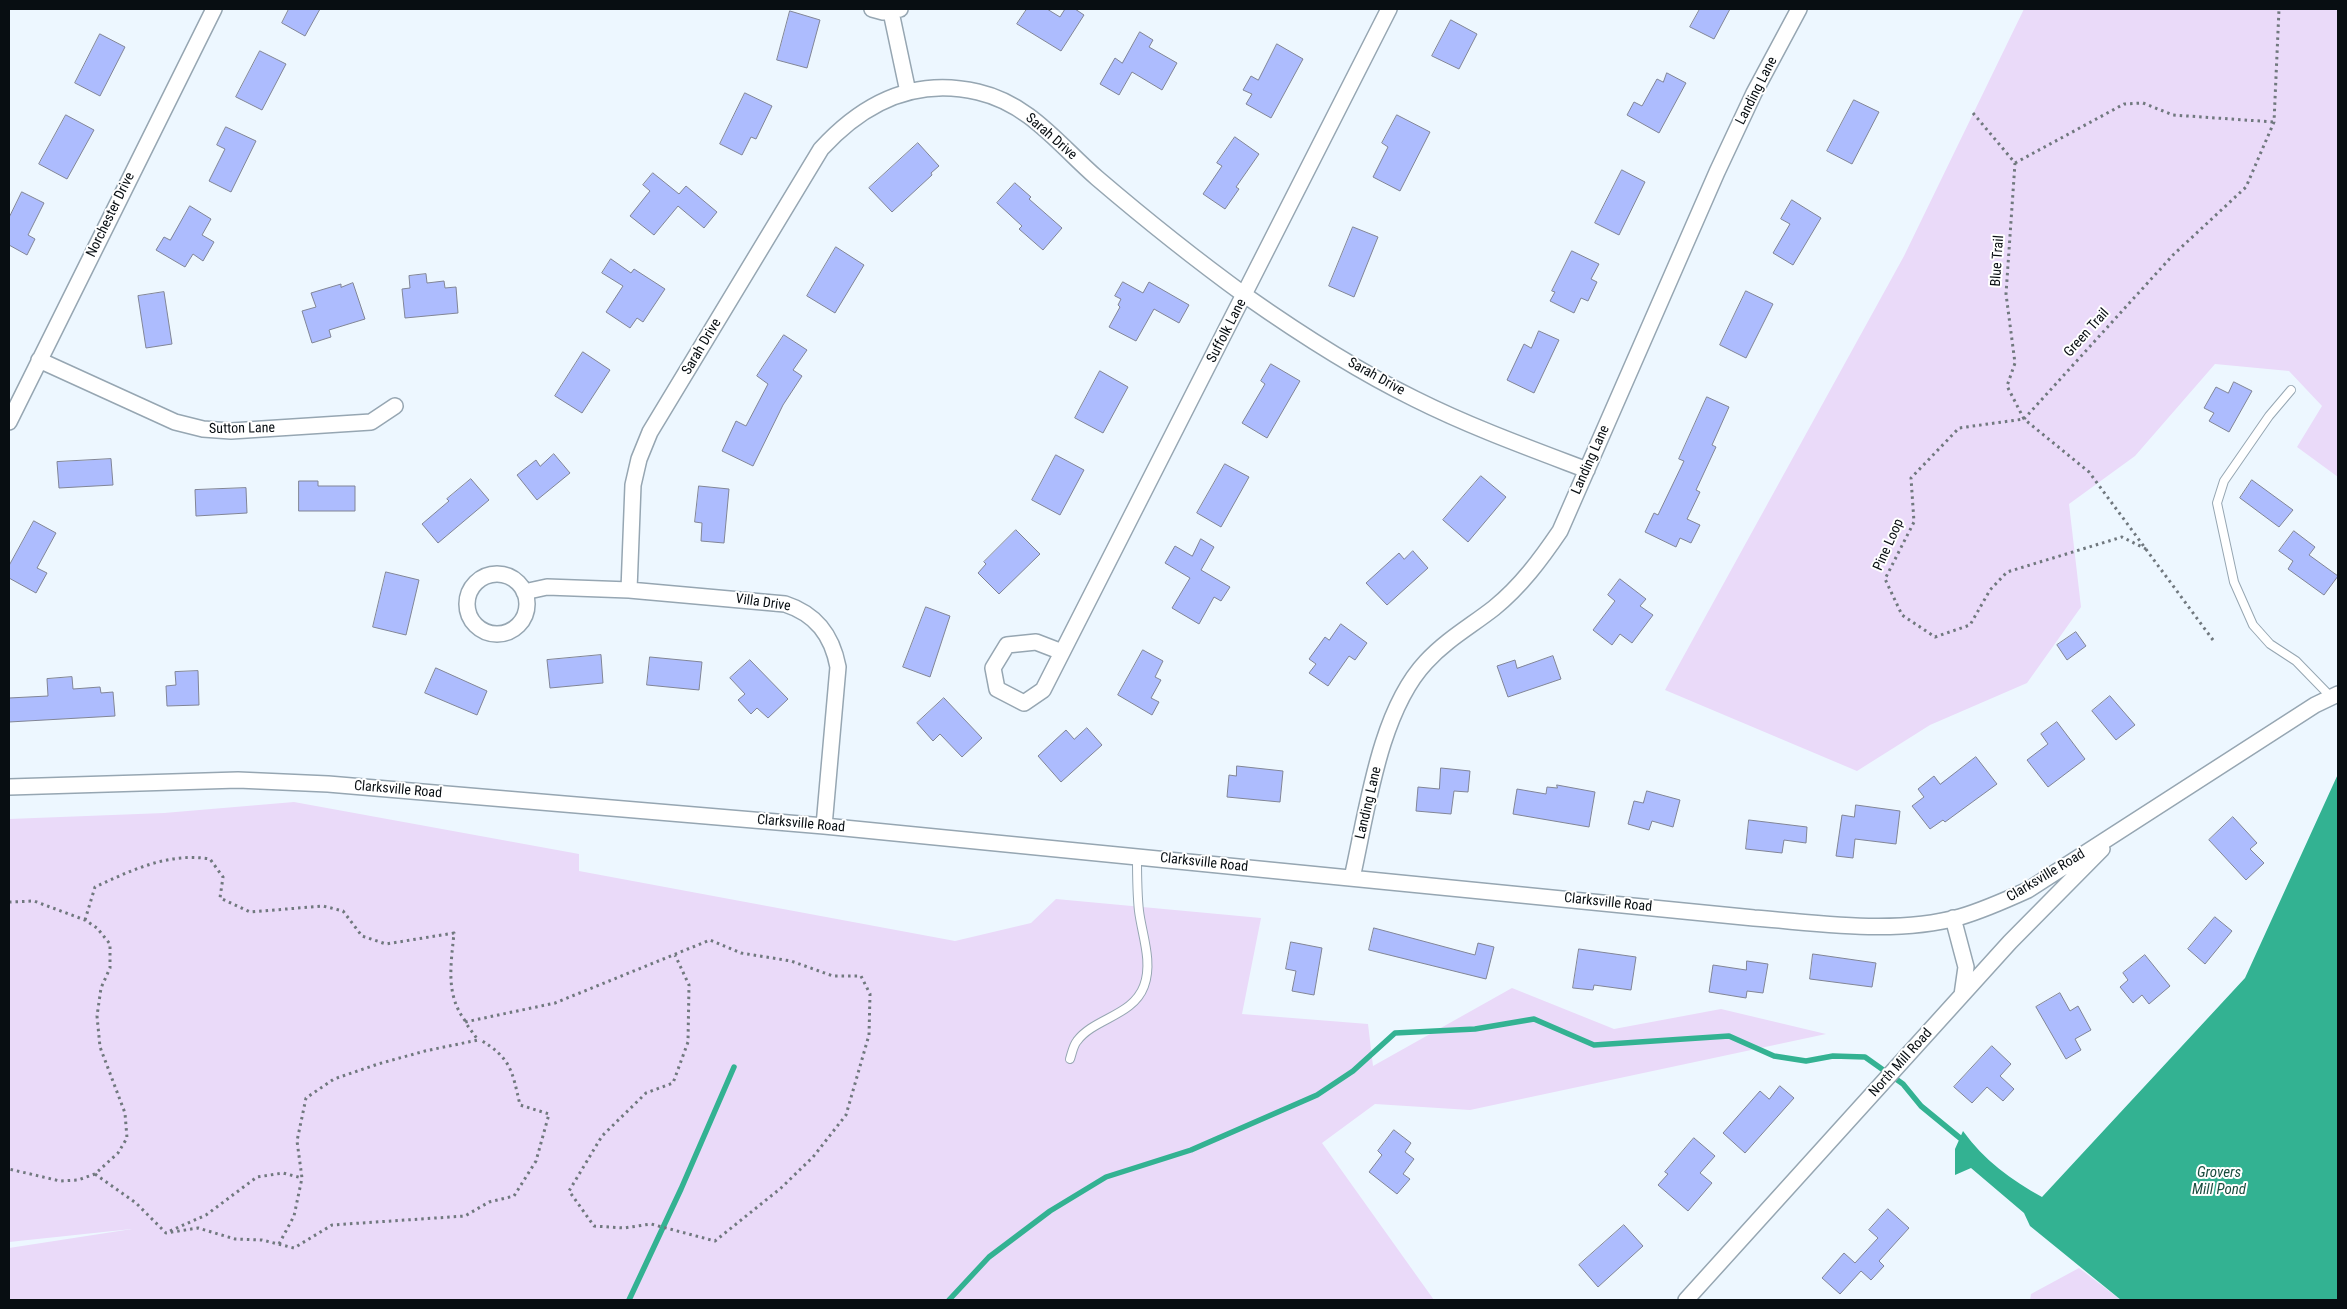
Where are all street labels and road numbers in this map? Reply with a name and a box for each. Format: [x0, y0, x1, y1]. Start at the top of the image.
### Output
street label: Landing Lane [1733, 54, 1781, 128]
street label: Sarah Drive [1022, 110, 1080, 164]
street label: Norchester Drive [83, 170, 139, 260]
street label: Blue Trail [1988, 235, 2008, 287]
street label: Suffolk Lane [1204, 296, 1250, 366]
street label: Green Trail [2061, 305, 2113, 361]
street label: Sarah Drive [679, 316, 725, 378]
street label: Sarah Drive [1345, 354, 1407, 400]
street label: Sutton Lane [209, 420, 275, 438]
street label: Landing Lane [1568, 423, 1614, 497]
street label: Pine Loop [1870, 516, 1908, 574]
street label: Villa Drive [734, 591, 792, 615]
street label: Landing Lane [1353, 765, 1385, 841]
street label: Clarksville Road [353, 778, 443, 802]
street label: Clarksville Road [756, 812, 846, 836]
street label: Clarksville Road [2004, 846, 2088, 906]
street label: Clarksville Road [1159, 850, 1249, 876]
street label: Clarksville Road [1563, 890, 1653, 916]
street label: North Mill Road [1866, 1025, 1936, 1101]

